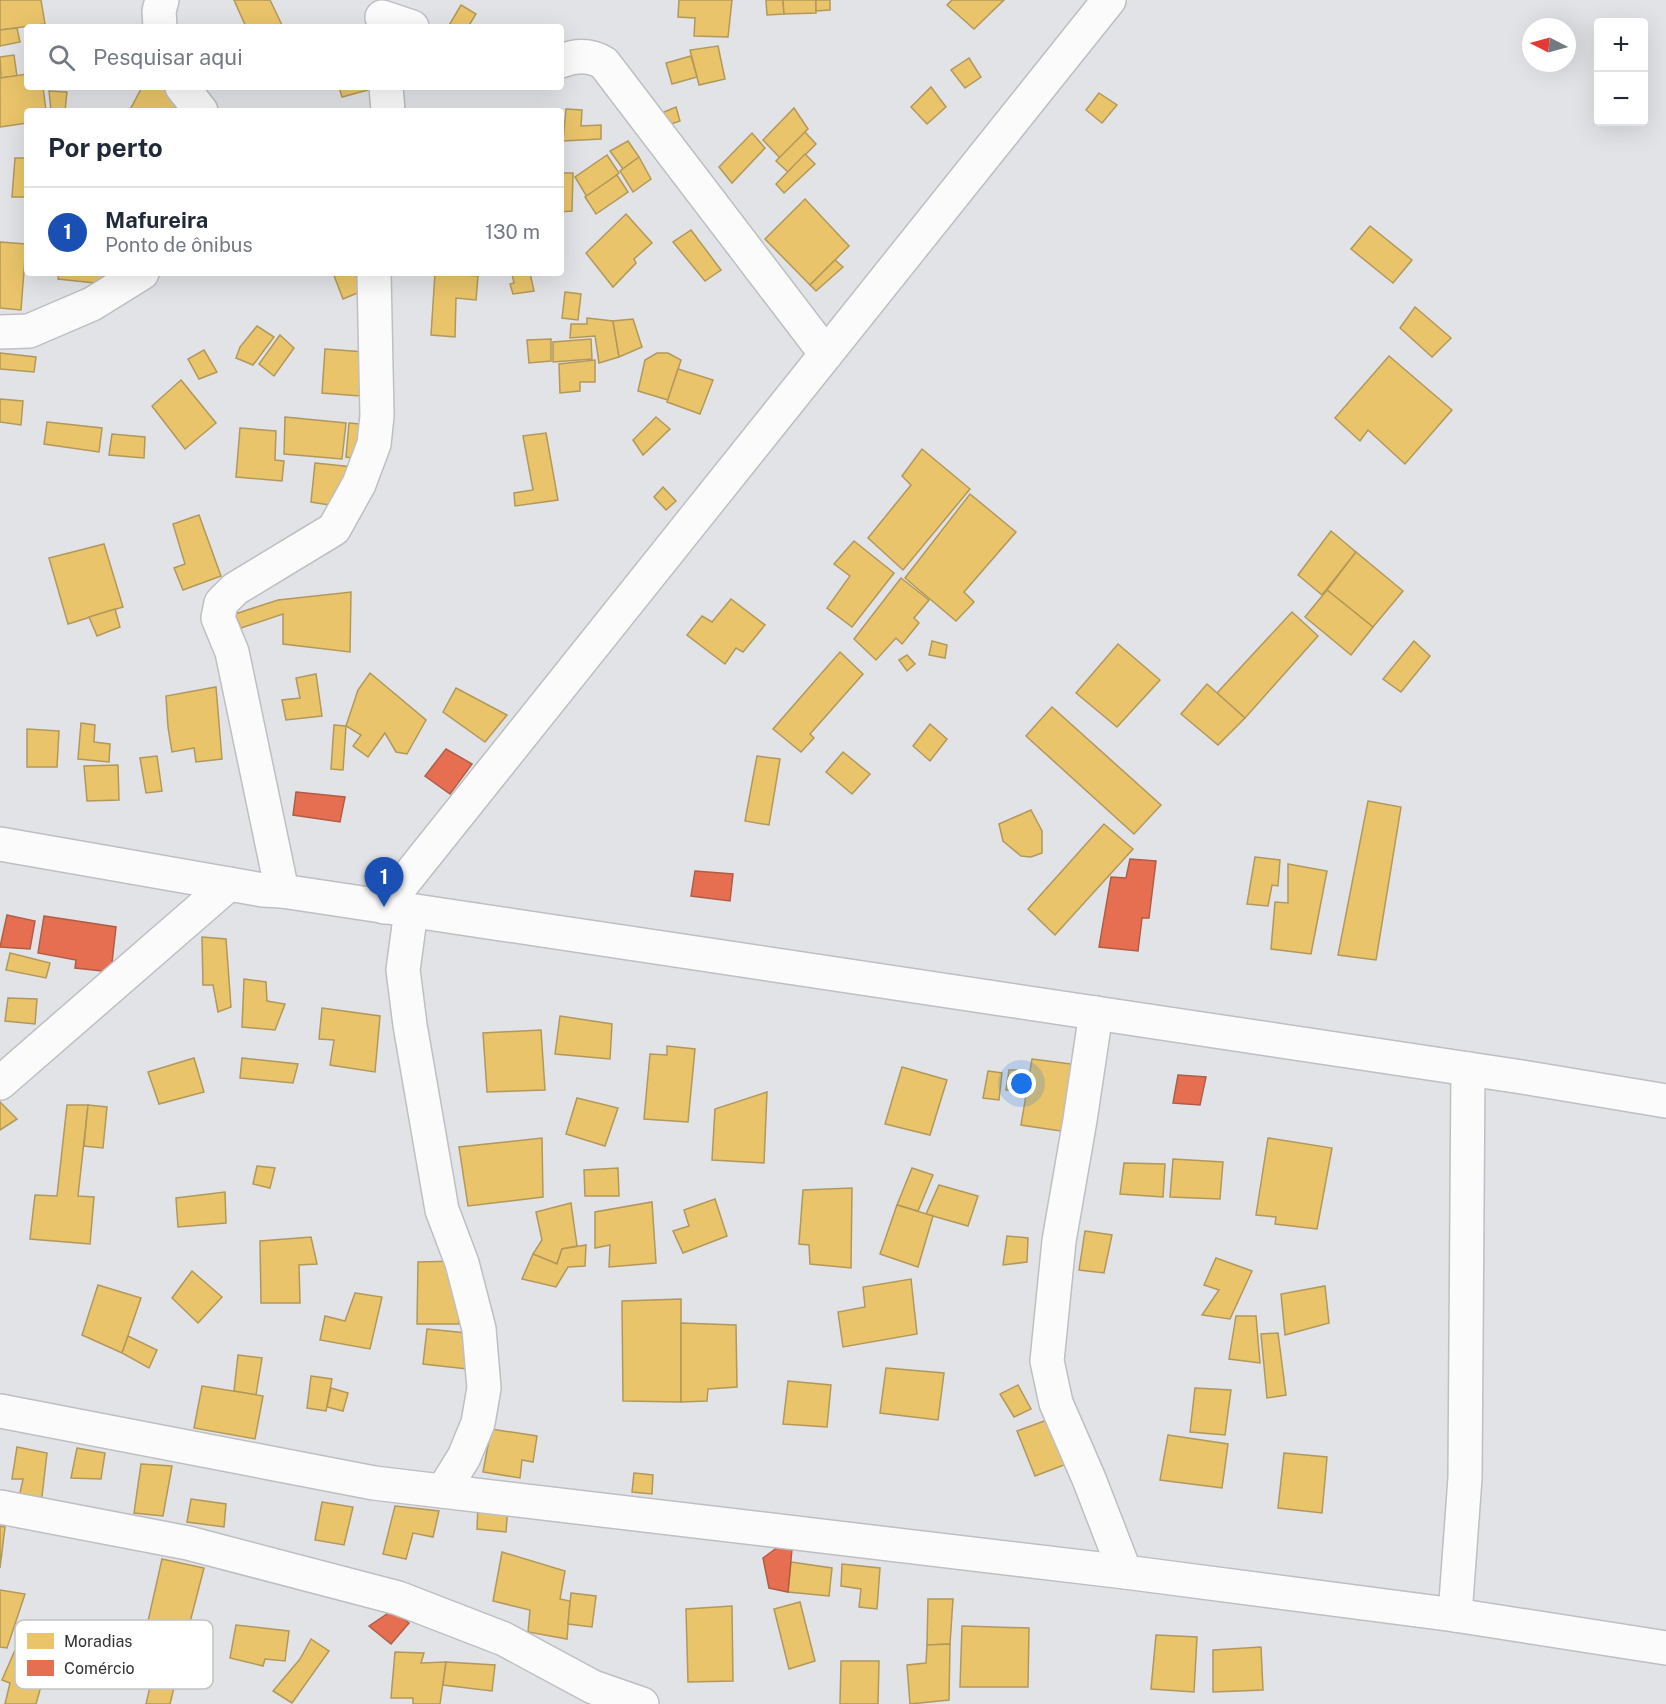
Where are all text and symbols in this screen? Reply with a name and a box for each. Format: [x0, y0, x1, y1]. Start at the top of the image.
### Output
north arrow [1522, 18, 1576, 72]
map controls [1594, 18, 1648, 126]
button: + [1594, 18, 1648, 72]
search box [24, 24, 564, 90]
icon: search [45, 41, 78, 74]
text: Pesquisar aqui [93, 44, 243, 70]
button: − [1594, 72, 1648, 126]
text: Por perto [48, 132, 163, 163]
text: Mafureira [105, 207, 208, 233]
text: 1 [63, 220, 72, 244]
text: 130 m [485, 220, 540, 244]
text: Ponto de ônibus [105, 233, 253, 257]
pin: 1 [364, 858, 404, 907]
your location [1007, 1069, 1036, 1098]
legend [15, 1620, 213, 1689]
text: Moradias [64, 1632, 132, 1651]
text: Comércio [64, 1659, 135, 1678]

